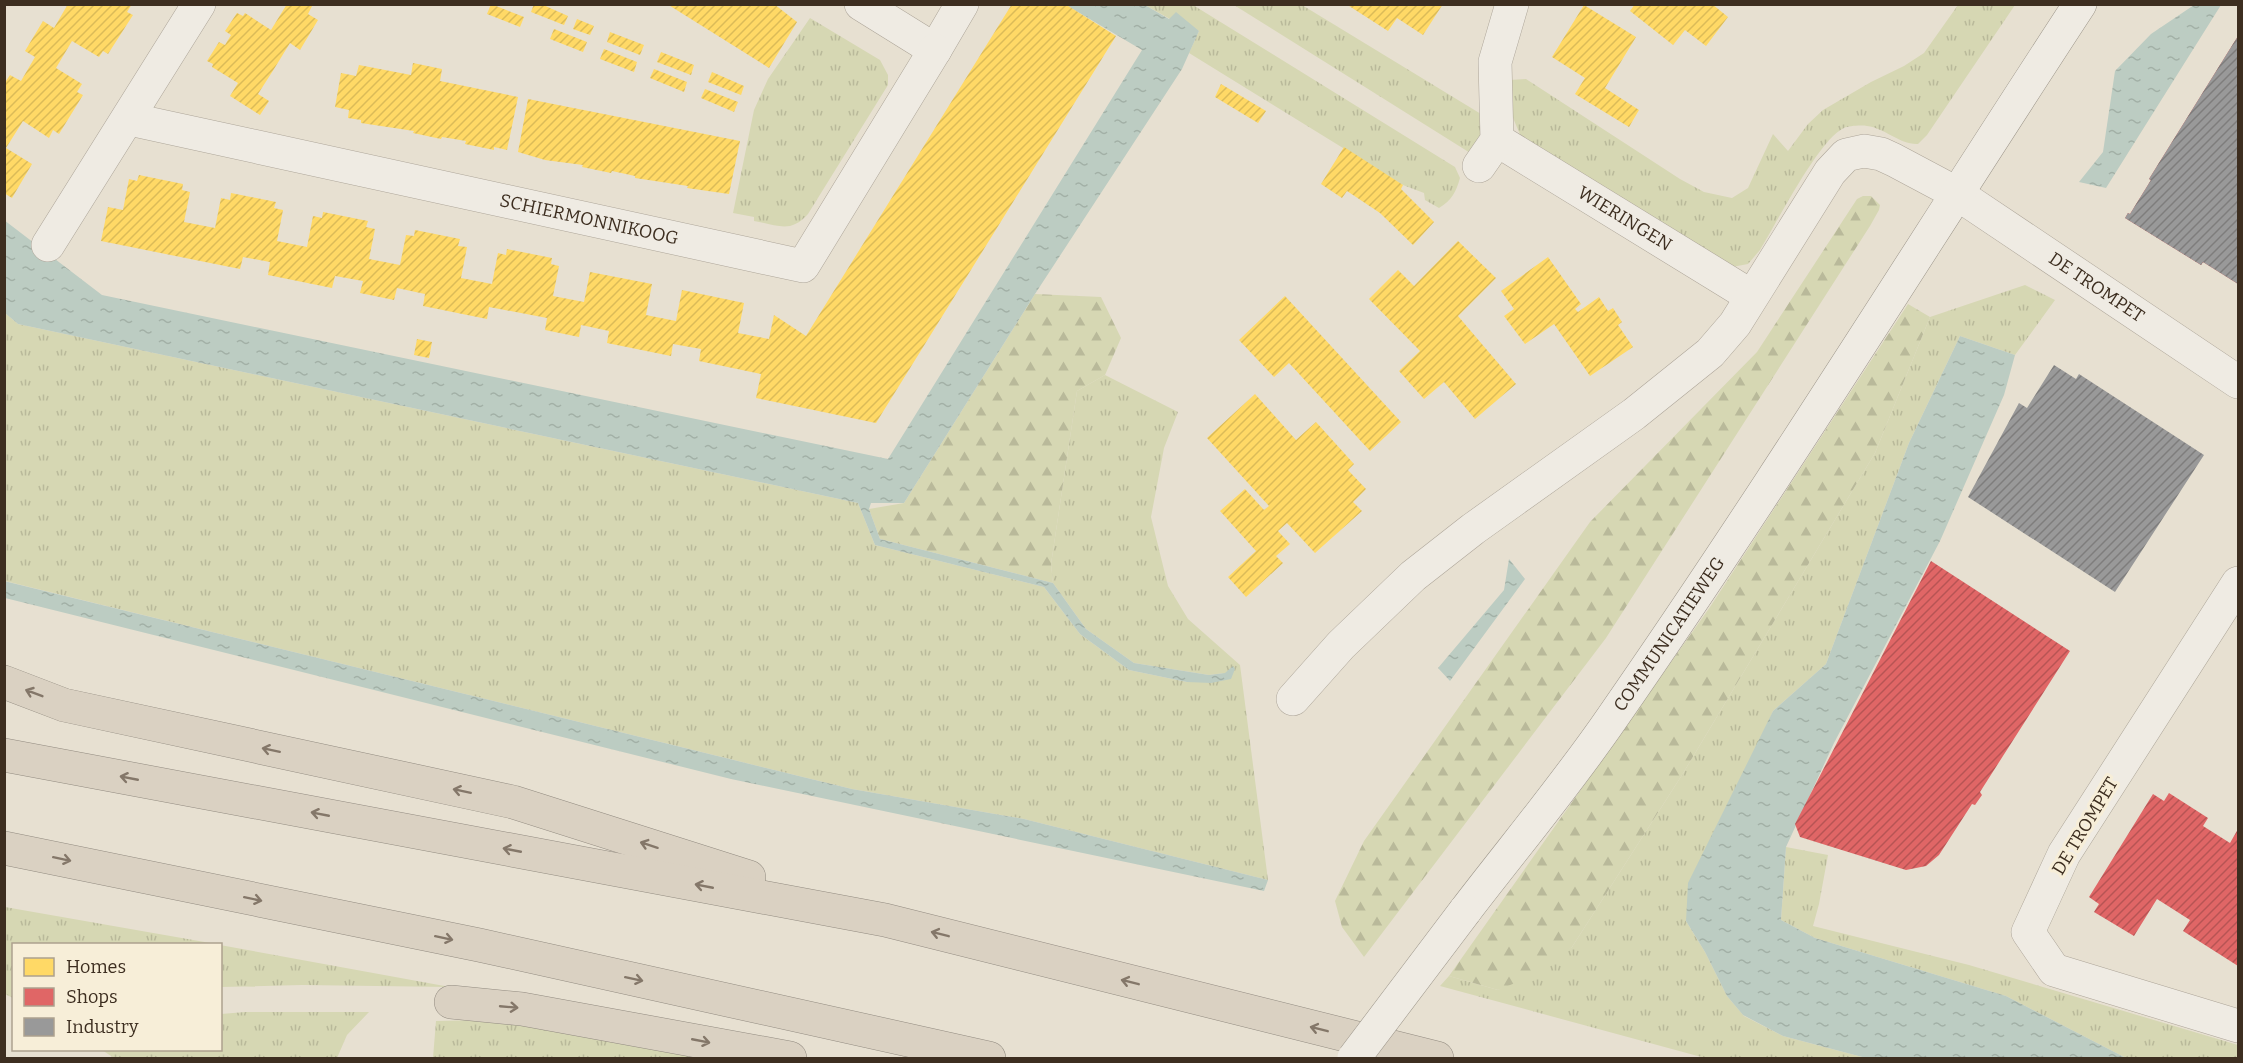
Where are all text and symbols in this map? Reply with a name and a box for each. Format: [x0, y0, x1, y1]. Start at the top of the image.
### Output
street label: WIERINGEN [1574, 181, 1676, 256]
street label: SCHIERMONNIKOOG [498, 189, 681, 250]
street label: DE TROMPET [2045, 248, 2149, 327]
street label: COMMUNICATIEWEG [1609, 553, 1729, 716]
one-way arrow [25, 687, 44, 698]
one-way arrow [262, 743, 281, 755]
one-way arrow [119, 772, 139, 783]
street label: DE TROMPET [2047, 773, 2123, 879]
one-way arrow [453, 784, 472, 796]
one-way arrow [311, 808, 331, 819]
one-way arrow [640, 839, 659, 850]
one-way arrow [503, 844, 522, 855]
one-way arrow [52, 854, 71, 866]
one-way arrow [694, 880, 714, 891]
one-way arrow [243, 893, 262, 905]
one-way arrow [931, 928, 950, 940]
one-way arrow [434, 932, 453, 944]
legend [12, 943, 222, 1051]
text: Homes [66, 956, 126, 978]
one-way arrow [624, 974, 644, 985]
one-way arrow [1120, 975, 1139, 987]
text: Shops [66, 986, 118, 1008]
one-way arrow [499, 1002, 518, 1013]
text: Industry [66, 1016, 139, 1038]
one-way arrow [1310, 1022, 1329, 1034]
one-way arrow [691, 1036, 710, 1047]

